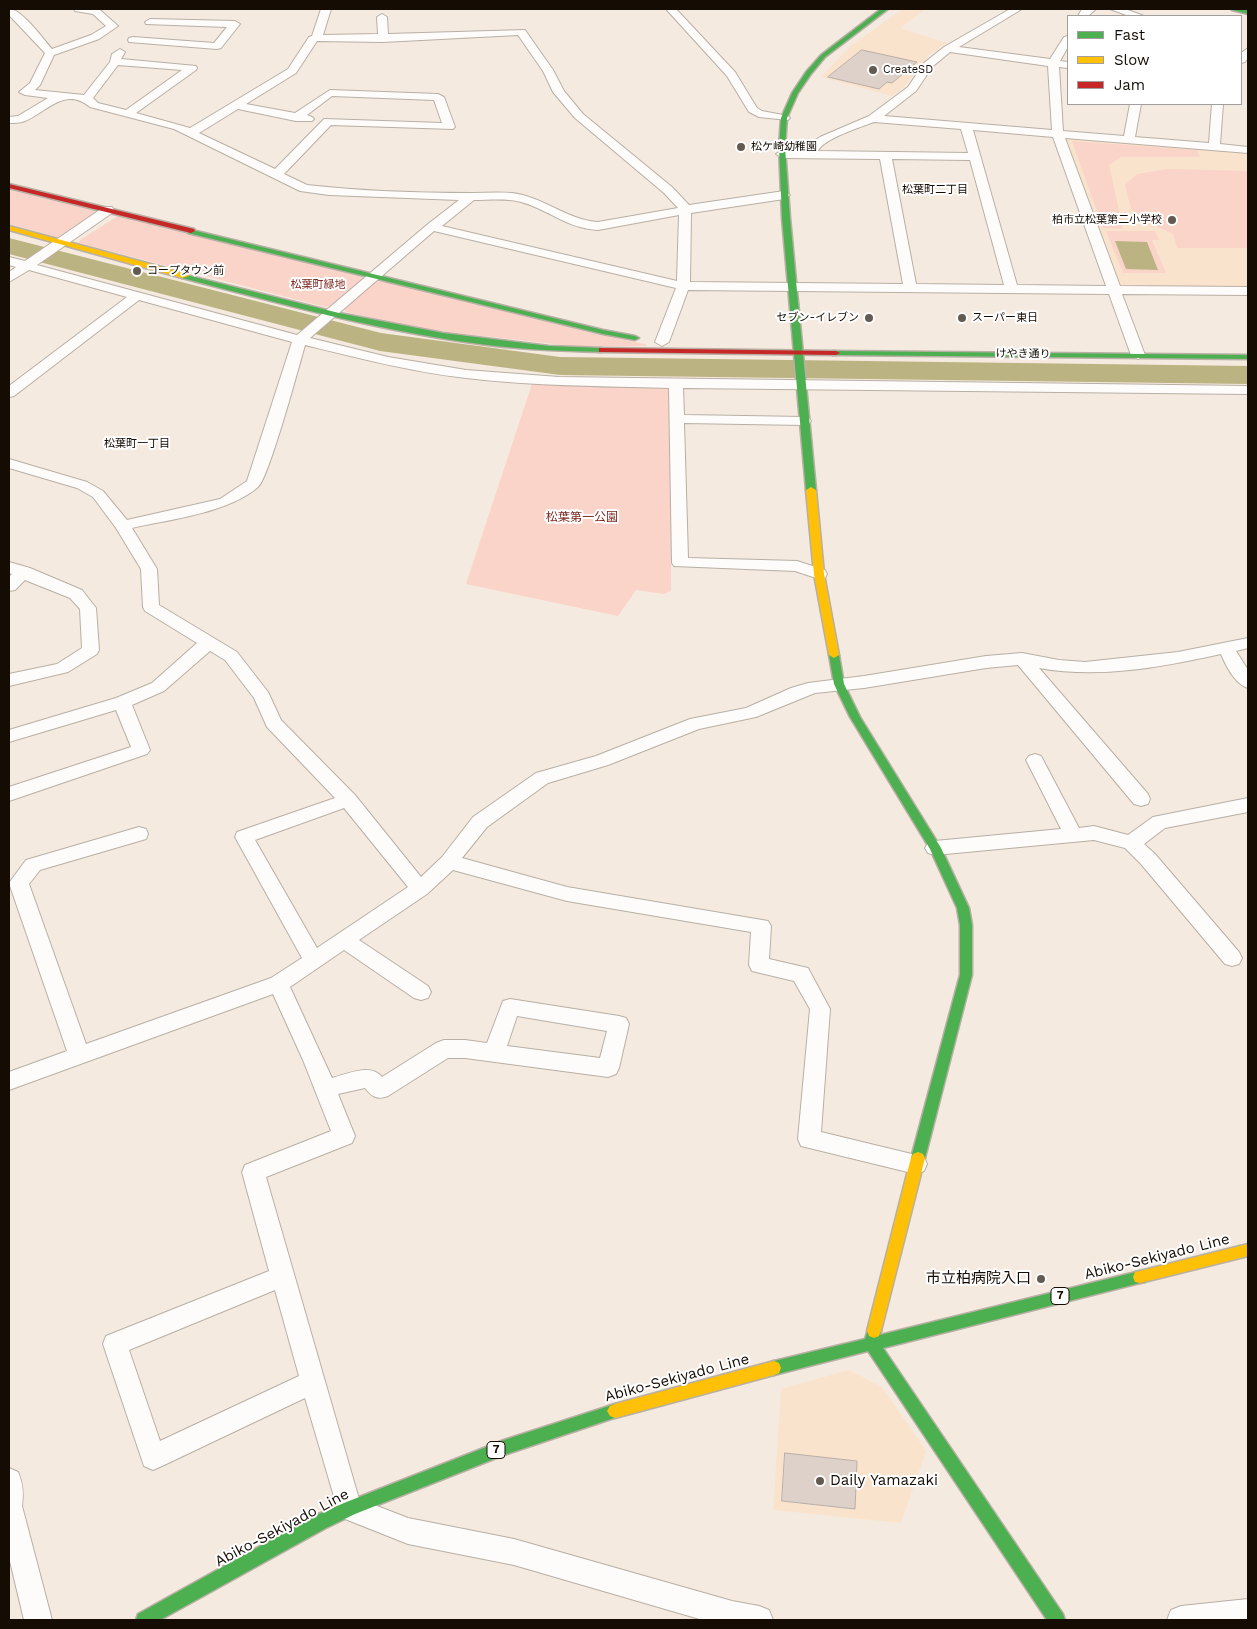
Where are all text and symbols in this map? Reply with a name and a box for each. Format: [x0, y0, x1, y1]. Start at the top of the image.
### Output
legend [1067, 15, 1242, 105]
text: Fast [1114, 26, 1145, 44]
text: Slow [1114, 51, 1150, 69]
place label: CreateSD [883, 63, 933, 77]
marker: CreateSD [867, 64, 879, 76]
text: Jam [1114, 76, 1145, 94]
place label: 松ケ崎幼稚園 [751, 140, 817, 154]
marker: 松ケ崎幼稚園 [735, 141, 747, 153]
district label: 松葉町二丁目 [902, 183, 968, 197]
place label: 柏市立松葉第二小学校 [1052, 213, 1162, 227]
marker: 柏市立松葉第二小学校 [1166, 214, 1178, 226]
place label: コープタウン前 [147, 264, 224, 278]
marker: コープタウン前 [131, 265, 143, 277]
park label: 松葉町緑地 [291, 278, 345, 292]
place label: セブン-イレブン [776, 311, 859, 325]
place label: スーパー東日 [972, 311, 1038, 325]
marker: セブン-イレブン [863, 312, 875, 324]
marker: スーパー東日 [956, 312, 968, 324]
street label: けやき通り [995, 347, 1051, 361]
district label: 松葉町一丁目 [104, 437, 170, 451]
park label: 松葉第一公園 [546, 510, 618, 524]
street label: Abiko-Sekiyado Line [1083, 1230, 1231, 1284]
place label: 市立柏病院入口 [926, 1270, 1031, 1288]
marker: 市立柏病院入口 [1035, 1273, 1047, 1285]
road number: 7 [1051, 1288, 1069, 1304]
street label: Abiko-Sekiyado Line [603, 1350, 751, 1406]
road number: 7 [487, 1442, 505, 1458]
place label: Daily Yamazaki [830, 1472, 938, 1490]
marker: Daily Yamazaki [814, 1475, 826, 1487]
street label: Abiko-Sekiyado Line [212, 1485, 352, 1571]

